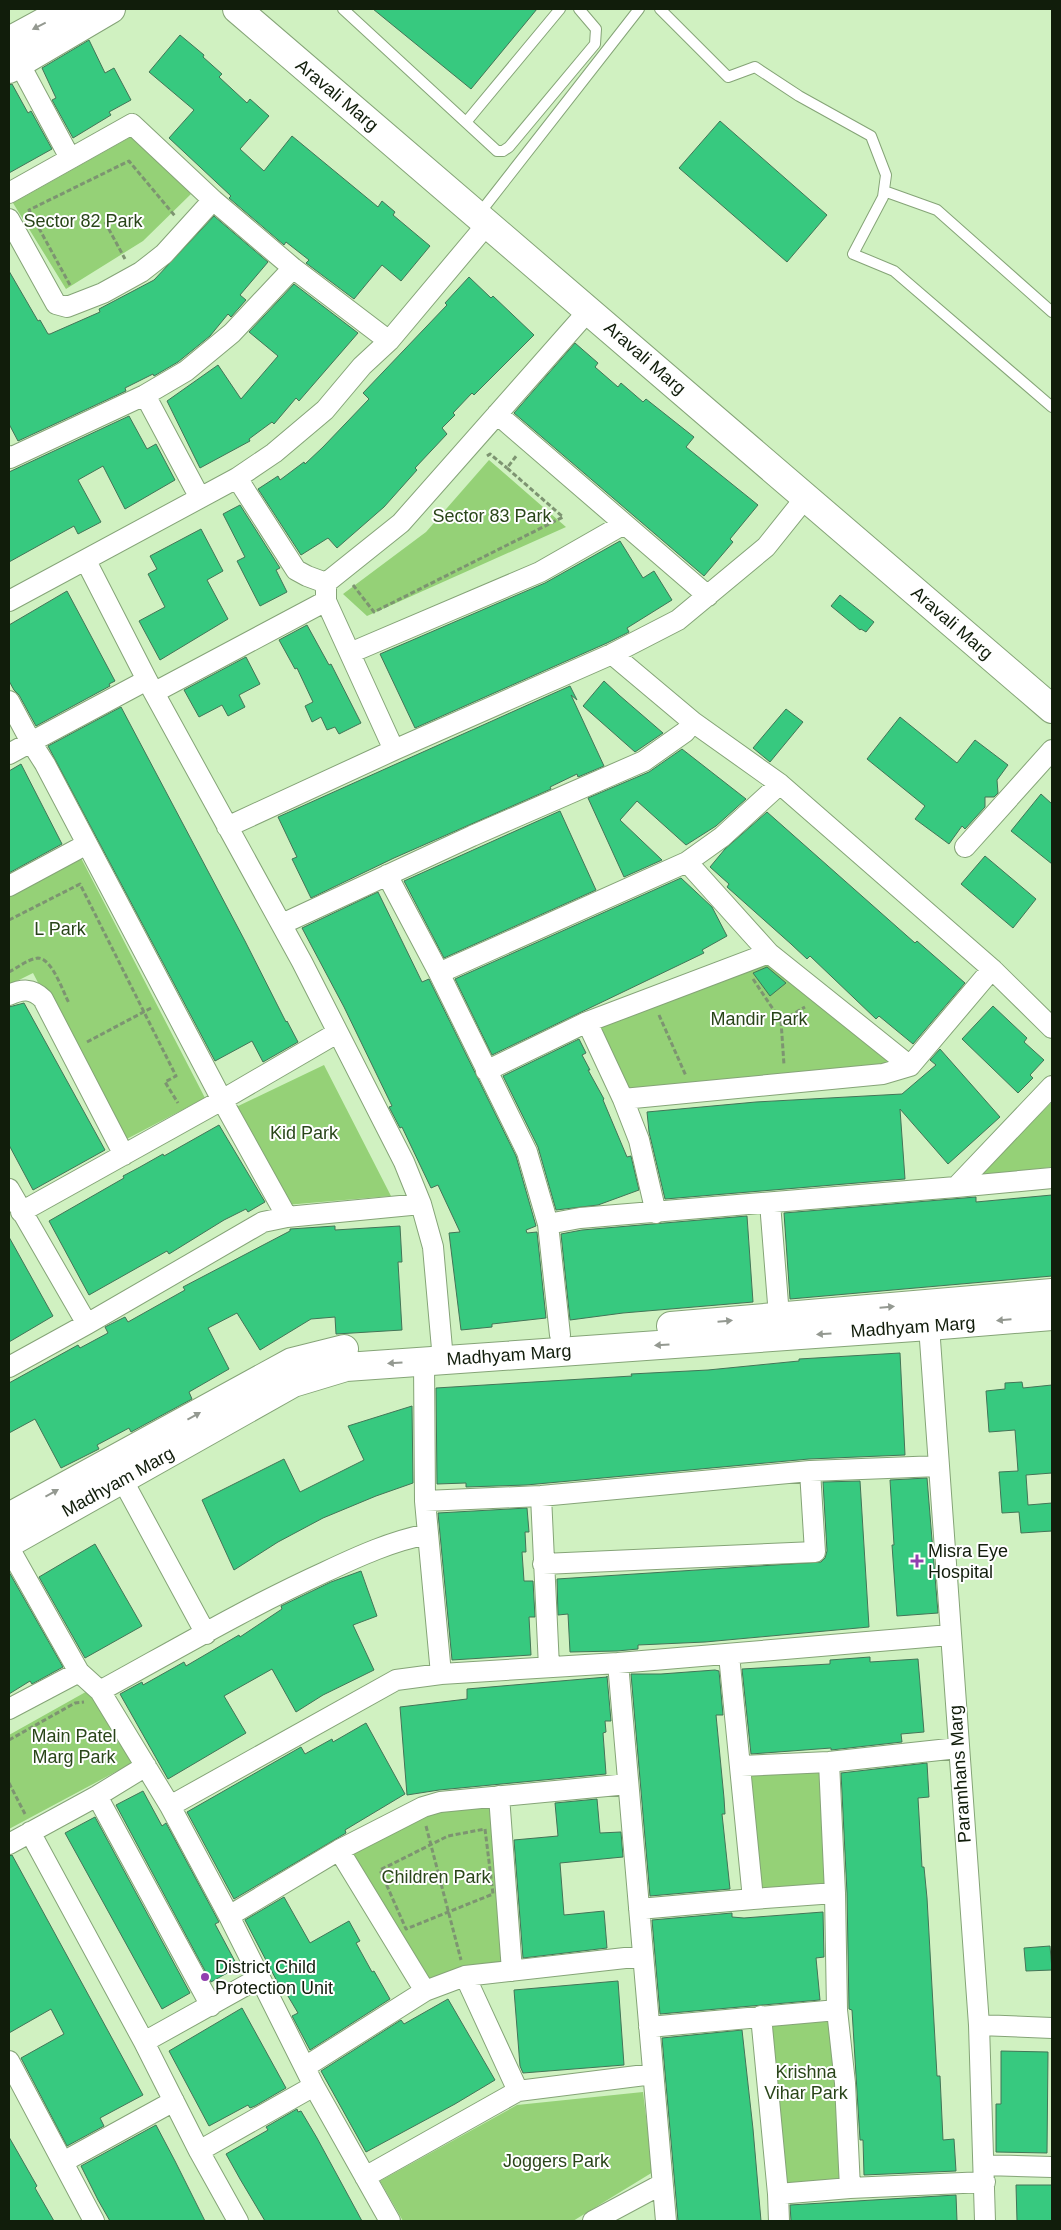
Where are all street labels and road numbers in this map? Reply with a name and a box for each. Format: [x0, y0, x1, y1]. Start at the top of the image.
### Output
street label: Aravali Marg [292, 55, 382, 135]
street label: Aravali Marg [600, 317, 690, 399]
street label: Aravali Marg [907, 582, 997, 664]
street label: Madhyam Marg [850, 1313, 976, 1341]
street label: Madhyam Marg [446, 1341, 572, 1369]
street label: Madhyam Marg [58, 1443, 178, 1521]
street label: Paramhans Marg [945, 1704, 975, 1844]

